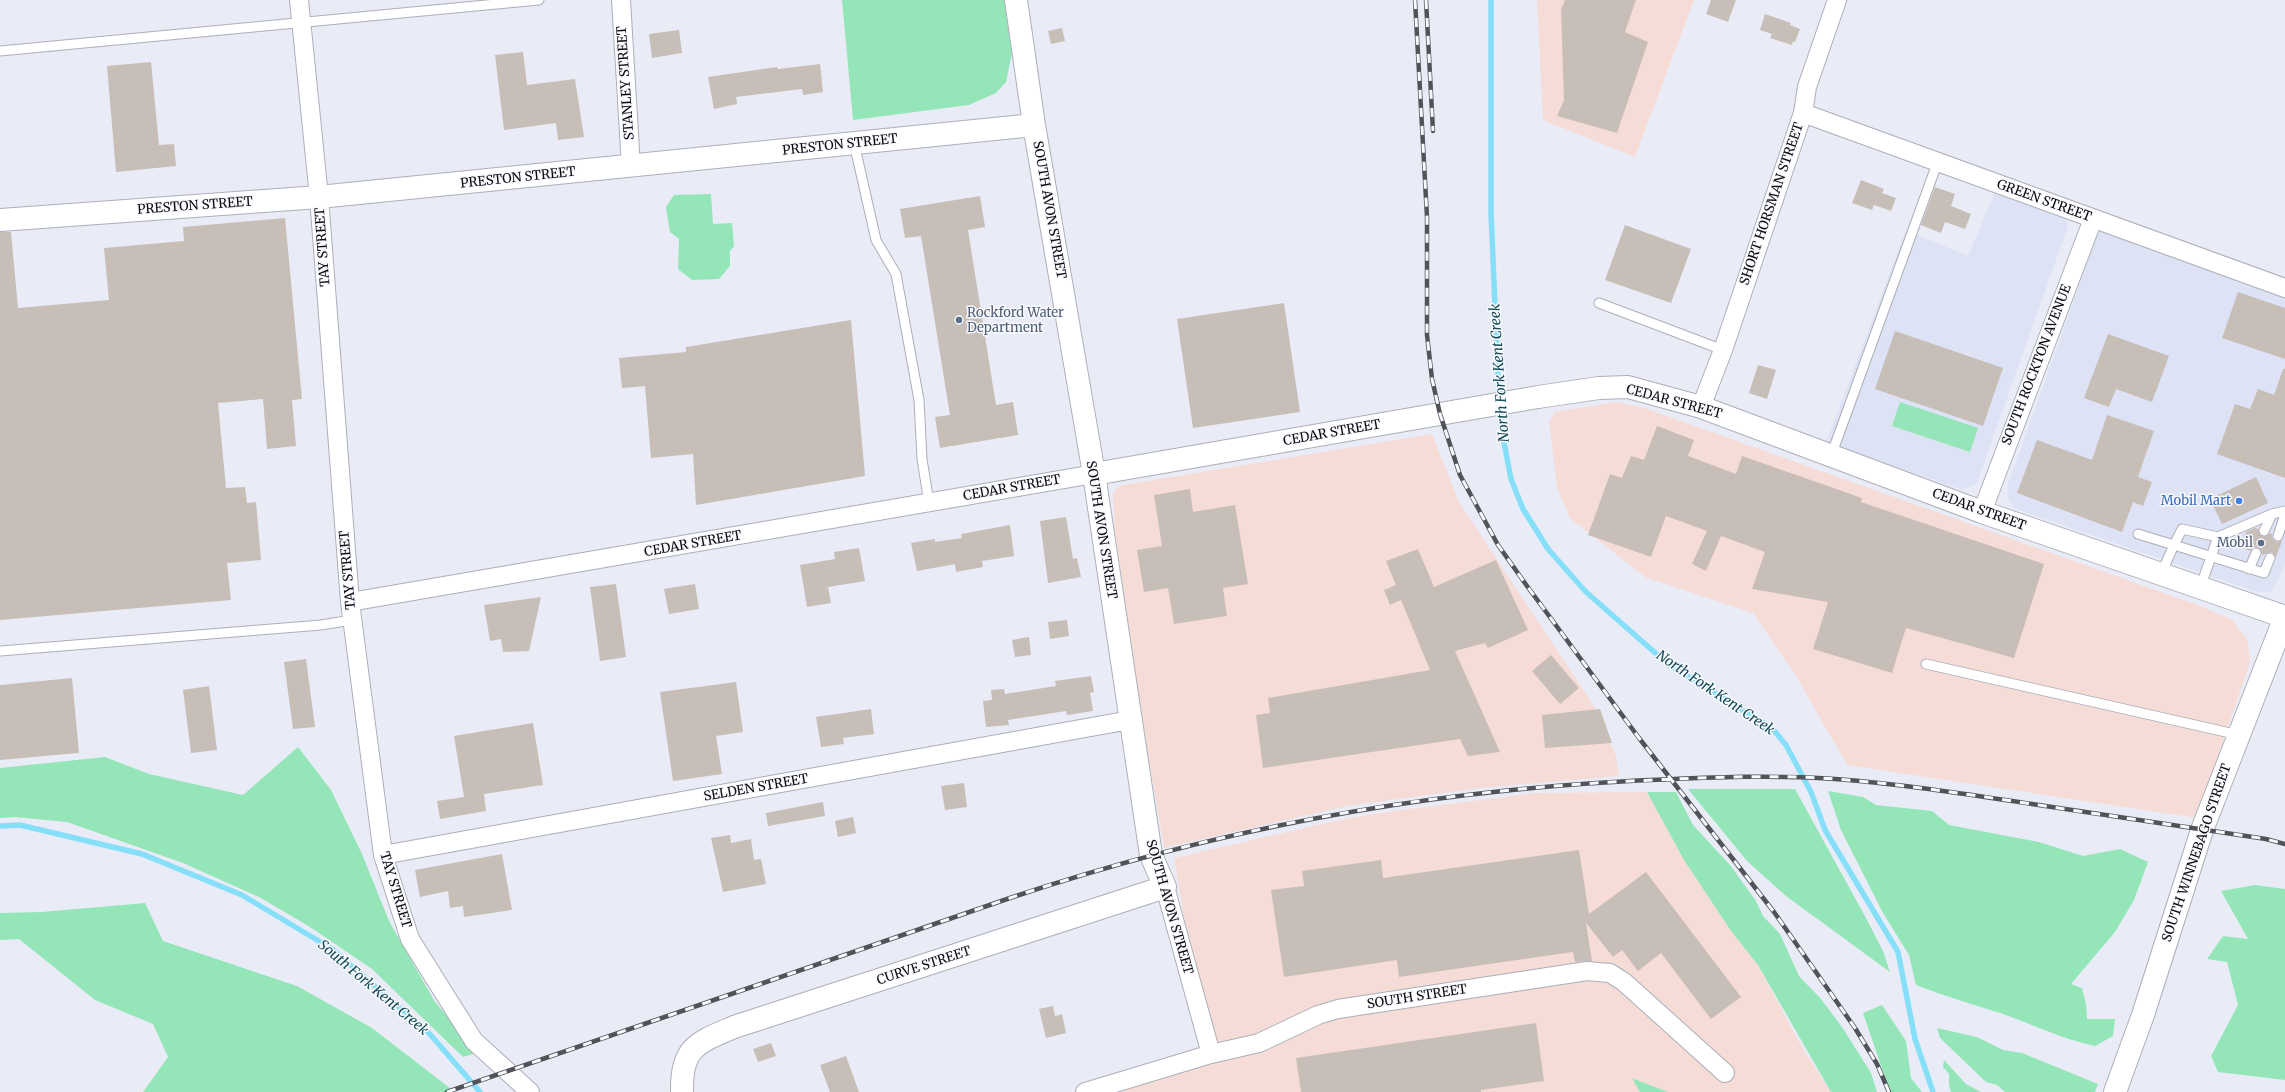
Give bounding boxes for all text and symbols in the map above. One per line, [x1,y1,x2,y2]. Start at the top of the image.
street label: STANLEY STREET [614,26,638,140]
street label: SHORT HORSMAN STREET [1737,121,1807,287]
street label: PRESTON STREET [782,131,898,159]
street label: SOUTH AVON STREET [1029,140,1069,280]
street label: PRESTON STREET [460,164,576,192]
street label: GREEN STREET [1995,177,2093,225]
street label: PRESTON STREET [137,194,253,218]
street label: TAY STREET [312,207,334,287]
street label: SOUTH ROCKTON AVENUE [1999,282,2075,448]
water label: North Fork Kent Creek [1487,303,1513,443]
place label: Rockford Water Department [967,305,1064,336]
marker: Rockford Water Department [954,315,964,325]
street label: CEDAR STREET [1624,382,1724,422]
street label: CEDAR STREET [1282,417,1382,449]
street label: SOUTH AVON STREET [1082,460,1120,600]
street label: CEDAR STREET [962,472,1062,504]
street label: CEDAR STREET [1930,486,2028,534]
place label: Mobil Mart [2161,493,2231,509]
marker: Mobil Mart [2234,496,2244,506]
street label: CEDAR STREET [643,528,743,560]
street label: TAY STREET [337,530,359,610]
place label: Mobil [2217,535,2253,551]
marker: Mobil [2256,538,2266,548]
water label: North Fork Kent Creek [1653,647,1777,739]
street label: SOUTH WINNEBAGO STREET [2159,762,2235,944]
street label: SELDEN STREET [702,771,810,805]
street label: SOUTH AVON STREET [1142,838,1196,976]
street label: TAY STREET [376,850,414,930]
water label: South Fork Kent Creek [314,937,432,1039]
street label: CURVE STREET [875,943,973,989]
street label: SOUTH STREET [1366,981,1468,1013]

